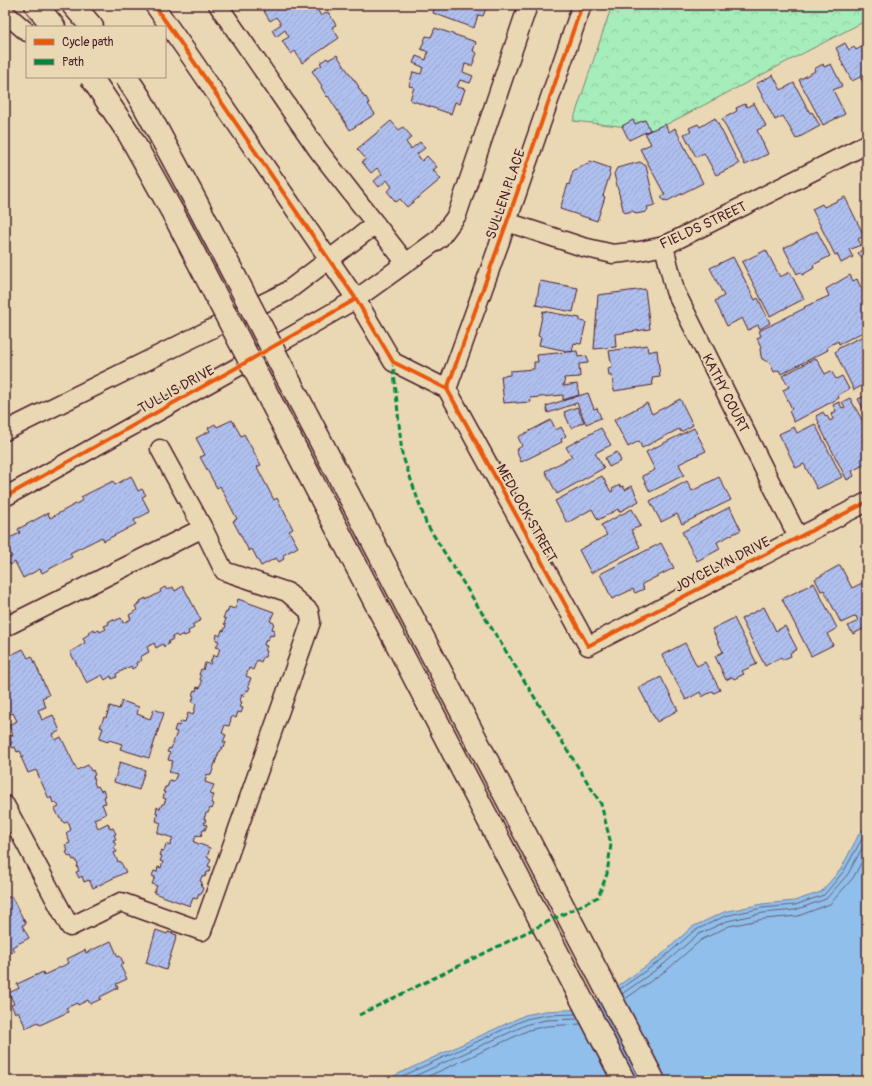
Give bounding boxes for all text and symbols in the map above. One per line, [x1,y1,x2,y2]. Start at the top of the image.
legend [26,26,166,78]
text: Cycle path [62,35,114,50]
text: Path [62,55,84,70]
street label: SULLEN PLACE [482,147,529,241]
street label: FIELDS STREET [657,198,750,253]
street label: KATHY COURT [698,351,753,436]
street label: TULLIS DRIVE [135,362,217,417]
street label: MEDLOCK STREET [493,461,561,565]
street label: JOYCELYN DRIVE [672,533,773,596]

